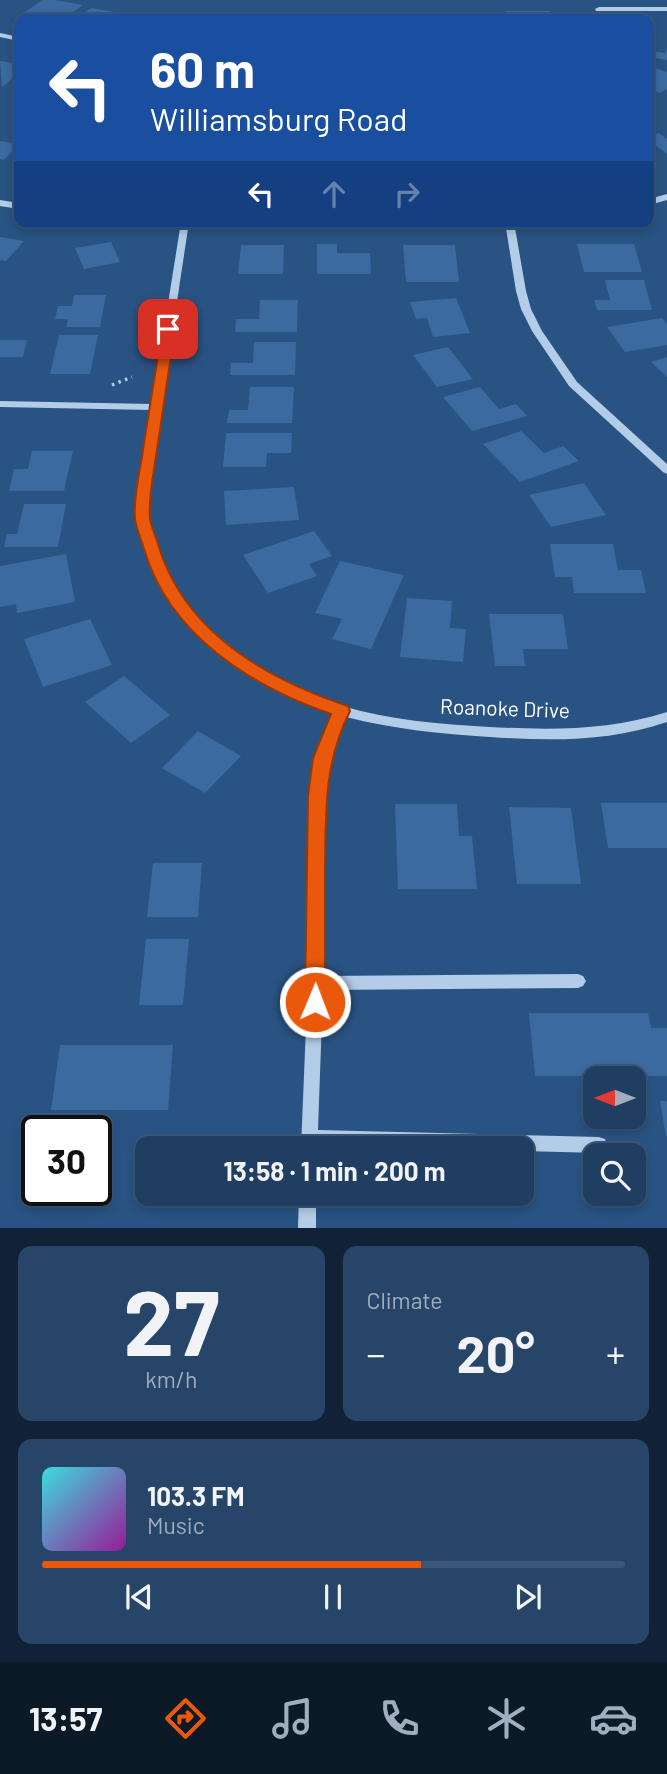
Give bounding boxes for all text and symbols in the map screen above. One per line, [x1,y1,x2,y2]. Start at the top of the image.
text: 60 m [150,39,255,98]
icon: left [35,42,126,133]
text: Williamsburg Road [150,99,408,137]
icon: left [242,175,280,213]
icon: ahead [315,175,353,213]
icon: right [388,175,426,213]
pin [138,299,198,359]
icon: arrive [149,310,187,348]
street label: Roanoke Drive [440,693,570,722]
position arrow [278,965,352,1039]
north arrow [583,1066,646,1129]
map controls [583,1066,646,1206]
speed limit sign: 30 [21,1115,112,1206]
button: search [583,1143,646,1206]
text: 13:58 · 1 min · 200 m [224,1155,445,1186]
text: 27 [123,1265,219,1374]
text: Climate [367,1286,443,1314]
text: 20° [457,1321,535,1383]
text: − [367,1330,386,1376]
text: + [606,1330,625,1376]
text: km/h [145,1365,197,1393]
text: 103.3 FM [147,1480,244,1511]
text: Music [147,1511,205,1539]
icon: previous [120,1578,158,1616]
icon: pause [314,1578,352,1616]
icon: next [509,1578,547,1616]
icon: directions [161,1694,210,1743]
icon: music [268,1694,317,1743]
icon: phone [375,1694,424,1743]
icon: climate [482,1694,531,1743]
icon: car [589,1694,638,1743]
text: 13:57 [29,1699,102,1737]

